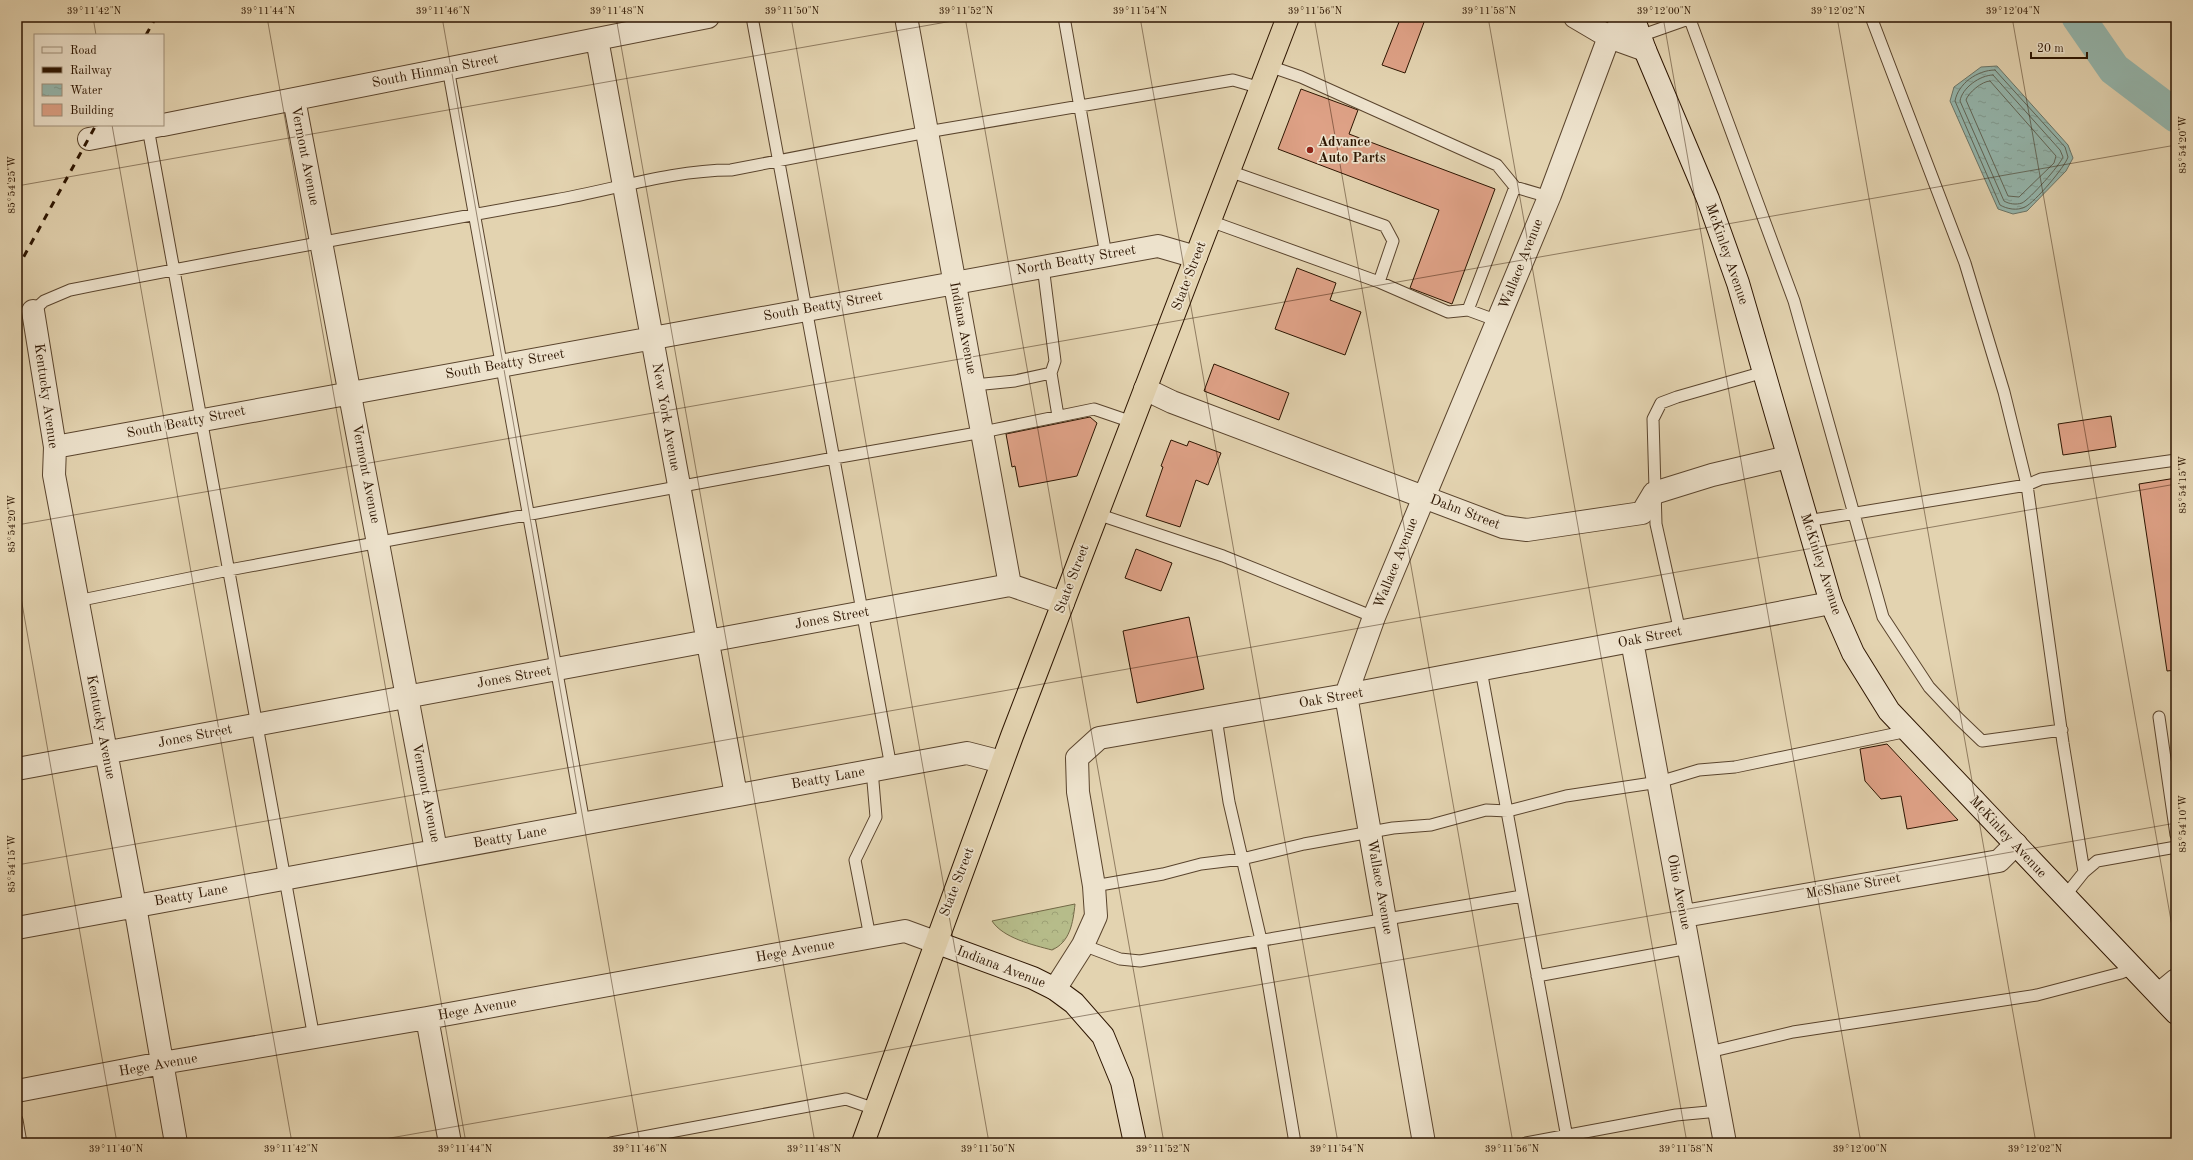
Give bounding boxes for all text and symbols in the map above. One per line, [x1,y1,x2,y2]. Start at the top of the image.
text: 39°11'42"N [67,6,122,16]
text: 39°11'44"N [241,6,296,16]
text: 39°11'46"N [416,6,471,16]
text: 39°11'48"N [590,6,645,16]
text: 39°11'50"N [765,6,820,16]
text: 39°11'52"N [939,6,994,16]
text: 39°11'54"N [1113,6,1168,16]
text: 39°11'56"N [1288,6,1343,16]
text: 39°11'58"N [1462,6,1517,16]
text: 39°12'00"N [1637,6,1692,16]
text: 39°12'02"N [1811,6,1866,16]
text: 39°12'04"N [1986,6,2041,16]
legend [34,34,164,126]
scale bar [2031,34,2087,60]
text: 20 m [2037,43,2064,55]
text: Road [70,45,97,57]
street label: South Hinman Street [371,52,500,90]
text: Railway [70,65,113,77]
text: Water [70,85,103,97]
text: Building [70,105,114,117]
street label: Vermont Avenue [289,105,321,207]
text: 85°54'20"W [2178,116,2188,174]
place label: Advance Auto Parts [1318,135,1386,165]
marker: Advance Auto Parts [1305,145,1315,155]
text: 85°54'25"W [7,156,17,214]
street label: McKinley Avenue [1703,202,1751,306]
street label: Wallace Avenue [1496,217,1546,311]
street label: State Street [1169,239,1209,313]
street label: North Beatty Street [1015,243,1137,277]
street label: Indiana Avenue [947,281,979,375]
street label: South Beatty Street [762,289,884,323]
street label: Kentucky Avenue [32,342,60,450]
street label: South Beatty Street [444,347,566,381]
street label: New York Avenue [650,362,682,472]
street label: South Beatty Street [125,404,247,440]
street label: Vermont Avenue [350,423,382,525]
text: 85°54'15"W [2178,456,2188,514]
street label: Dahn Street [1428,492,1502,532]
text: 85°54'20"W [7,495,17,553]
street label: McKinley Avenue [1798,512,1844,616]
street label: Wallace Avenue [1371,516,1421,610]
street label: State Street [1052,542,1092,616]
street label: Jones Street [794,605,871,631]
street label: Oak Street [1617,624,1683,650]
street label: Jones Street [476,664,553,690]
street label: Kentucky Avenue [84,674,118,780]
street label: Oak Street [1298,685,1364,711]
street label: Jones Street [157,722,234,750]
street label: Vermont Avenue [410,742,442,844]
street label: Beatty Lane [790,765,866,791]
street label: McKinley Avenue [1967,794,2049,880]
text: 85°54'10"W [2178,795,2188,853]
street label: Beatty Lane [472,824,548,850]
text: 85°54'15"W [7,835,17,893]
street label: Wallace Avenue [1365,838,1395,936]
street label: State Street [937,845,977,919]
street label: Ohio Avenue [1665,853,1693,931]
street label: McShane Street [1804,871,1902,901]
street label: Beatty Lane [153,882,229,908]
street label: Hege Avenue [754,937,836,965]
street label: Indiana Avenue [955,944,1047,990]
street label: Hege Avenue [436,995,518,1023]
street label: Hege Avenue [117,1051,199,1079]
text: 39°11'40"N [89,1144,144,1154]
text: 39°11'42"N [264,1144,319,1154]
text: 39°11'44"N [438,1144,493,1154]
text: 39°11'46"N [613,1144,668,1154]
text: 39°11'48"N [787,1144,842,1154]
text: 39°11'50"N [961,1144,1016,1154]
text: 39°11'52"N [1136,1144,1191,1154]
text: 39°11'54"N [1310,1144,1365,1154]
text: 39°11'56"N [1485,1144,1540,1154]
text: 39°11'58"N [1659,1144,1714,1154]
text: 39°12'00"N [1833,1144,1888,1154]
text: 39°12'02"N [2008,1144,2063,1154]

